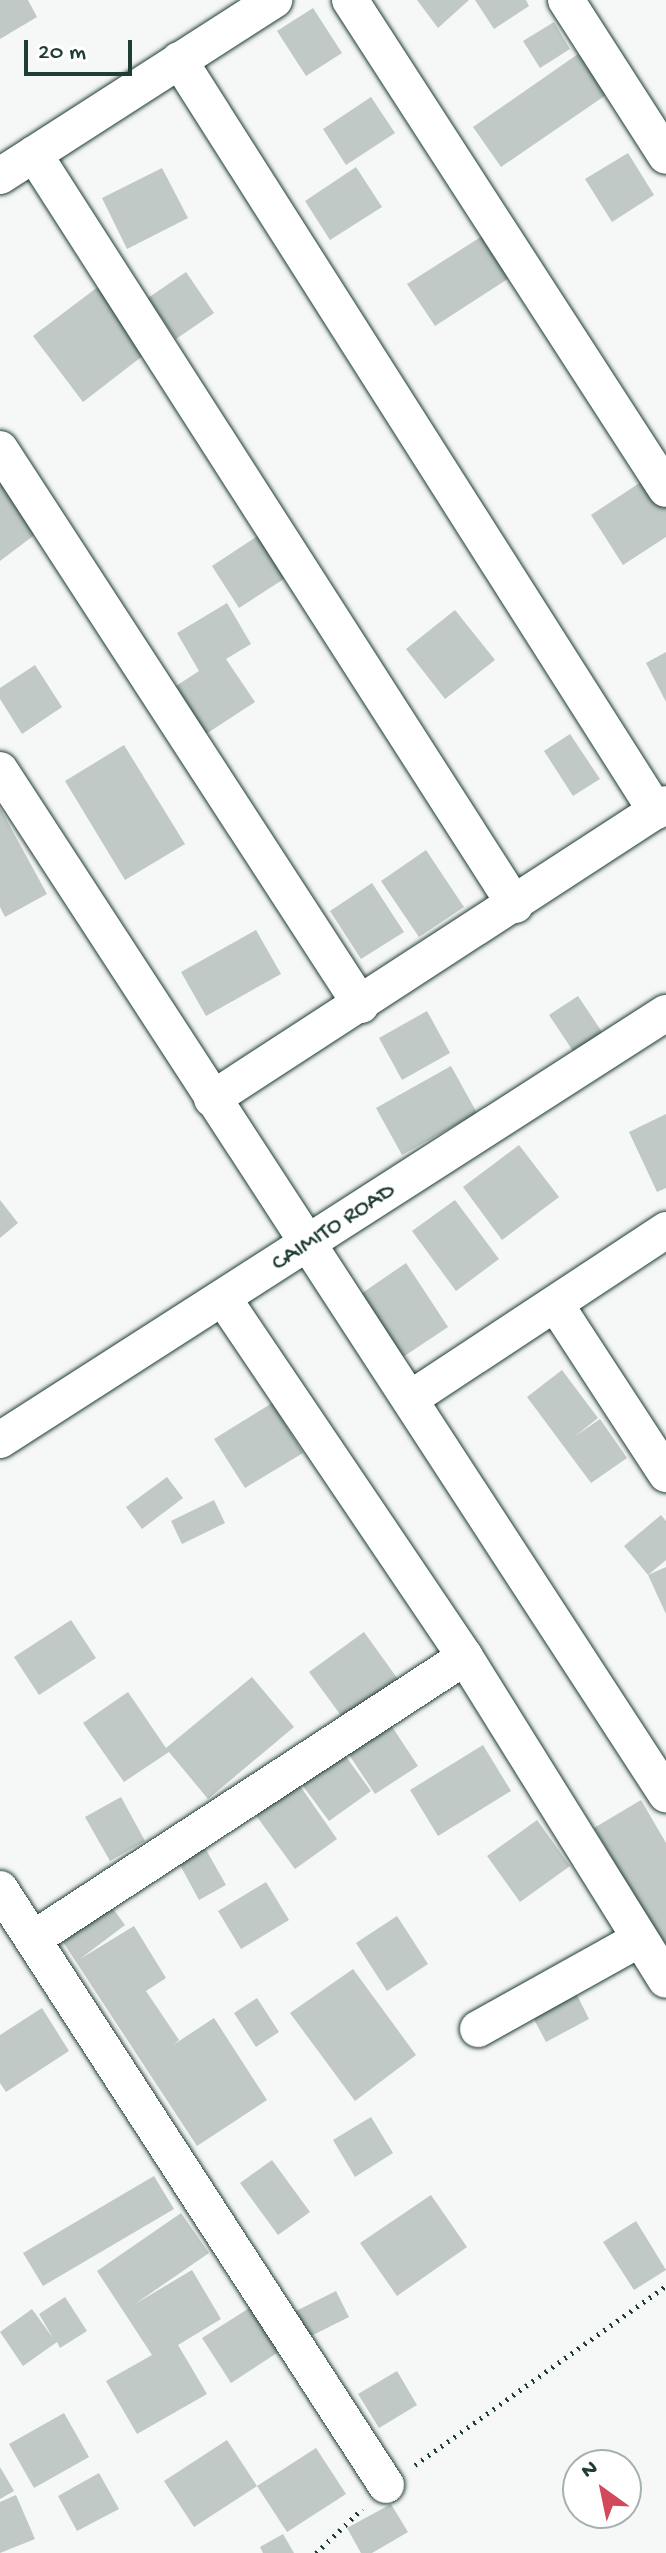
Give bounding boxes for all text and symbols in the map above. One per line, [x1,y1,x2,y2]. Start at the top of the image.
scale bar [28,24,136,74]
text: 20 m [38,39,86,68]
street label: CAIMITO ROAD [267,1177,401,1279]
north arrow [562,2449,642,2529]
text: N [577,2456,603,2485]

